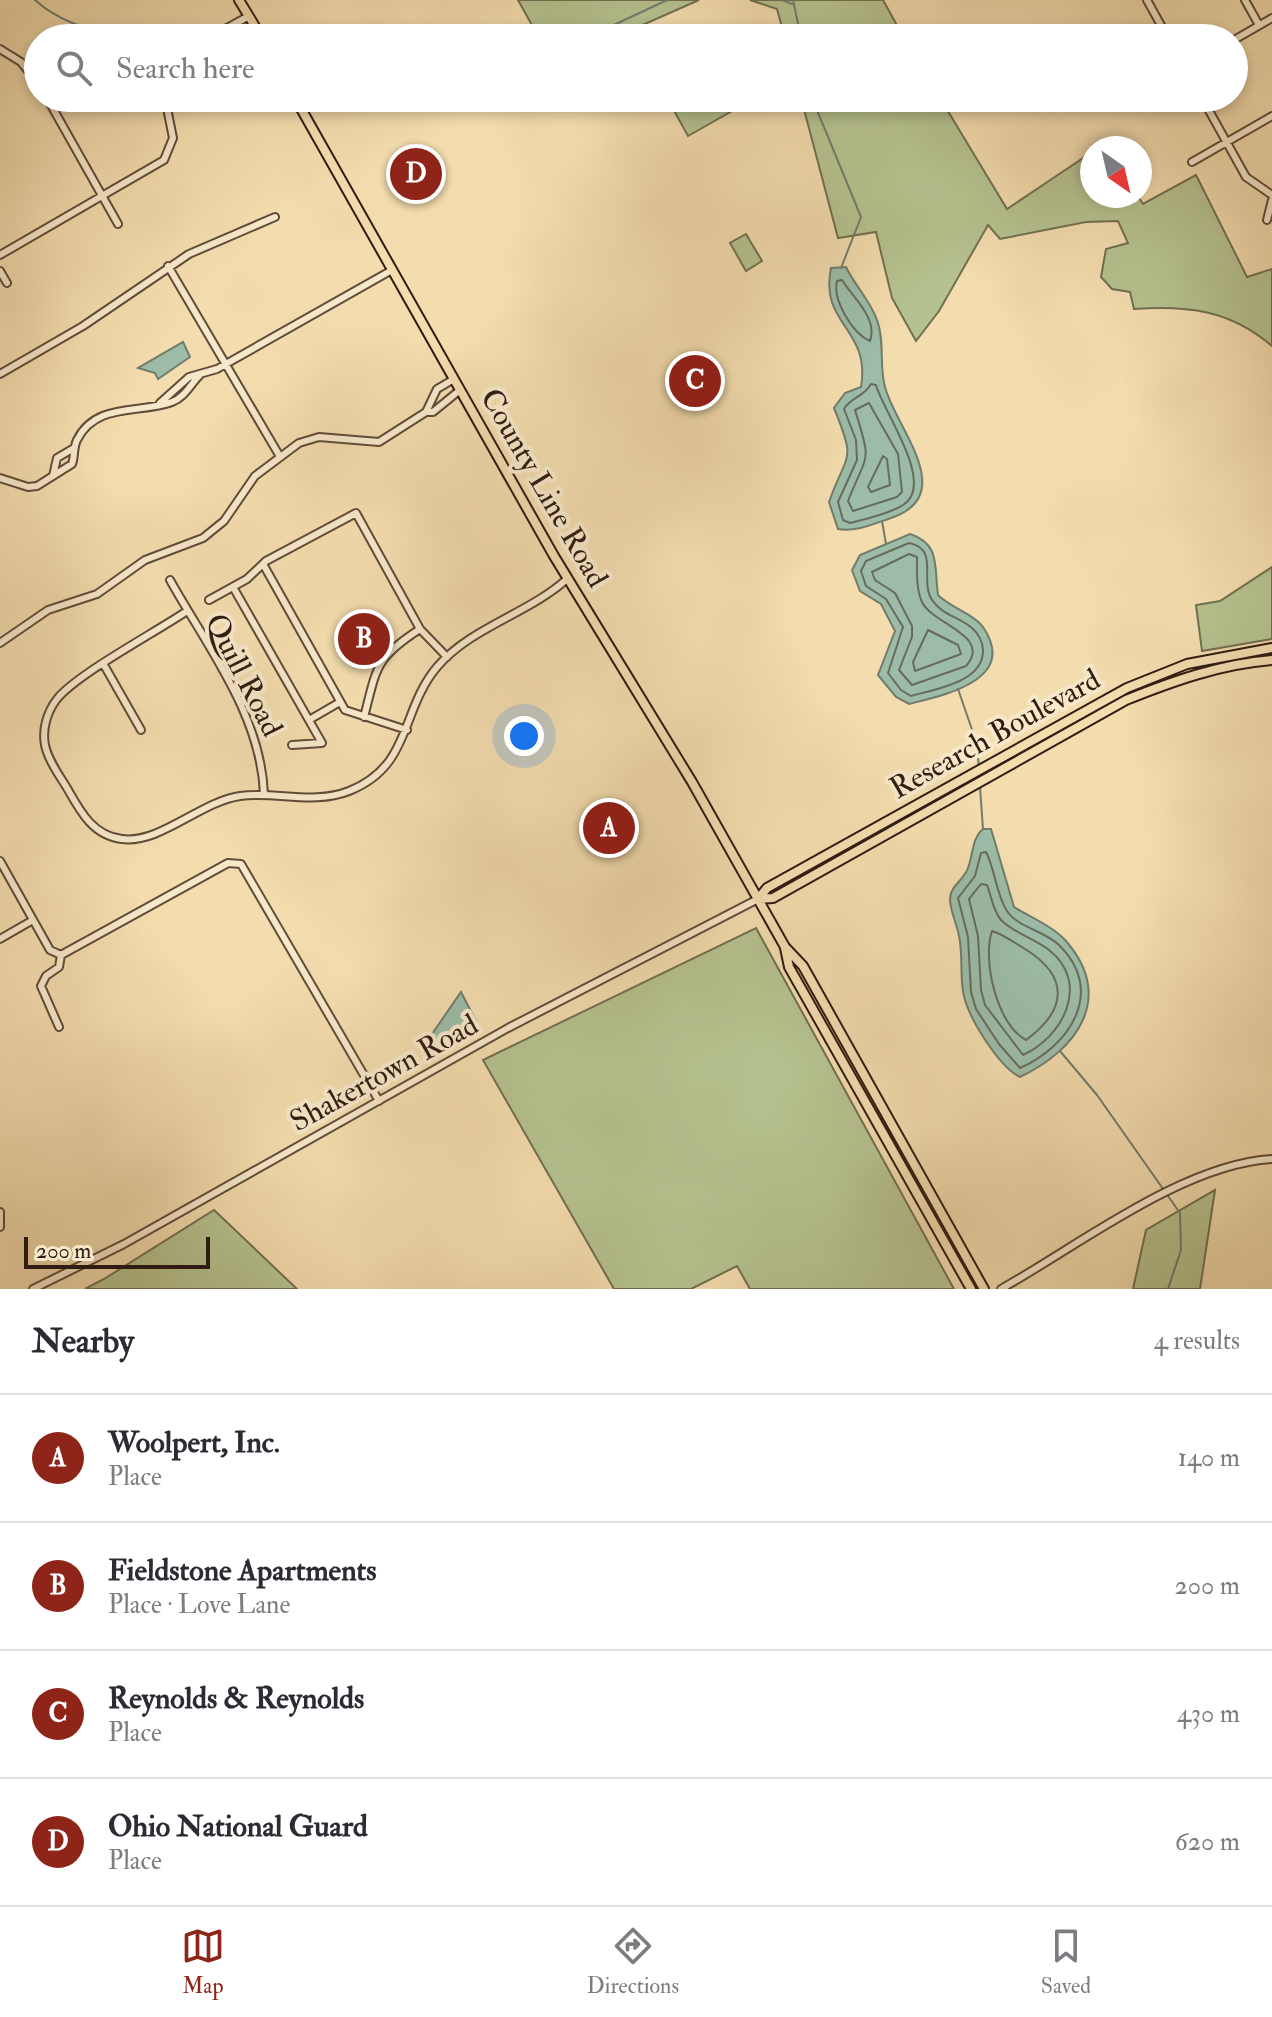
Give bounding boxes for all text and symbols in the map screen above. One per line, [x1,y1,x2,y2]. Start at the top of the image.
search box [24,24,1248,112]
icon: search [52,46,96,90]
text: Search here [116,50,255,87]
north arrow [1080,136,1152,208]
pin: D [390,144,442,204]
pin: C [669,351,721,411]
street label: County Line Road [472,382,616,594]
street label: Quill Road [197,607,291,743]
pin: B [338,609,390,669]
street label: Research Boulevard [883,661,1107,807]
your location [504,716,544,756]
pin: A [583,798,635,858]
street label: Shakertown Road [284,1006,485,1140]
scale bar [24,1233,210,1269]
text: 200 m [36,1237,91,1265]
text: Nearby [32,1320,134,1363]
text: 4 results [1154,1325,1240,1357]
text: Woolpert, Inc. [108,1424,280,1461]
text: A [50,1442,66,1474]
text: 140 m [1178,1442,1240,1474]
text: Place [108,1461,162,1493]
text: Fieldstone Apartments [108,1552,376,1589]
text: B [49,1570,67,1602]
text: 200 m [1175,1570,1240,1602]
text: Place · Love Lane [108,1589,290,1621]
text: Reynolds & Reynolds [108,1680,364,1717]
text: C [48,1698,68,1730]
text: 430 m [1177,1698,1240,1730]
text: Place [108,1717,162,1749]
text: Ohio National Guard [108,1808,368,1845]
text: D [47,1826,69,1858]
text: 620 m [1175,1826,1240,1858]
text: Place [108,1845,162,1877]
tab: Map [181,1924,225,2000]
tab: Directions [587,1924,679,2000]
tab: Saved [1041,1924,1091,2000]

